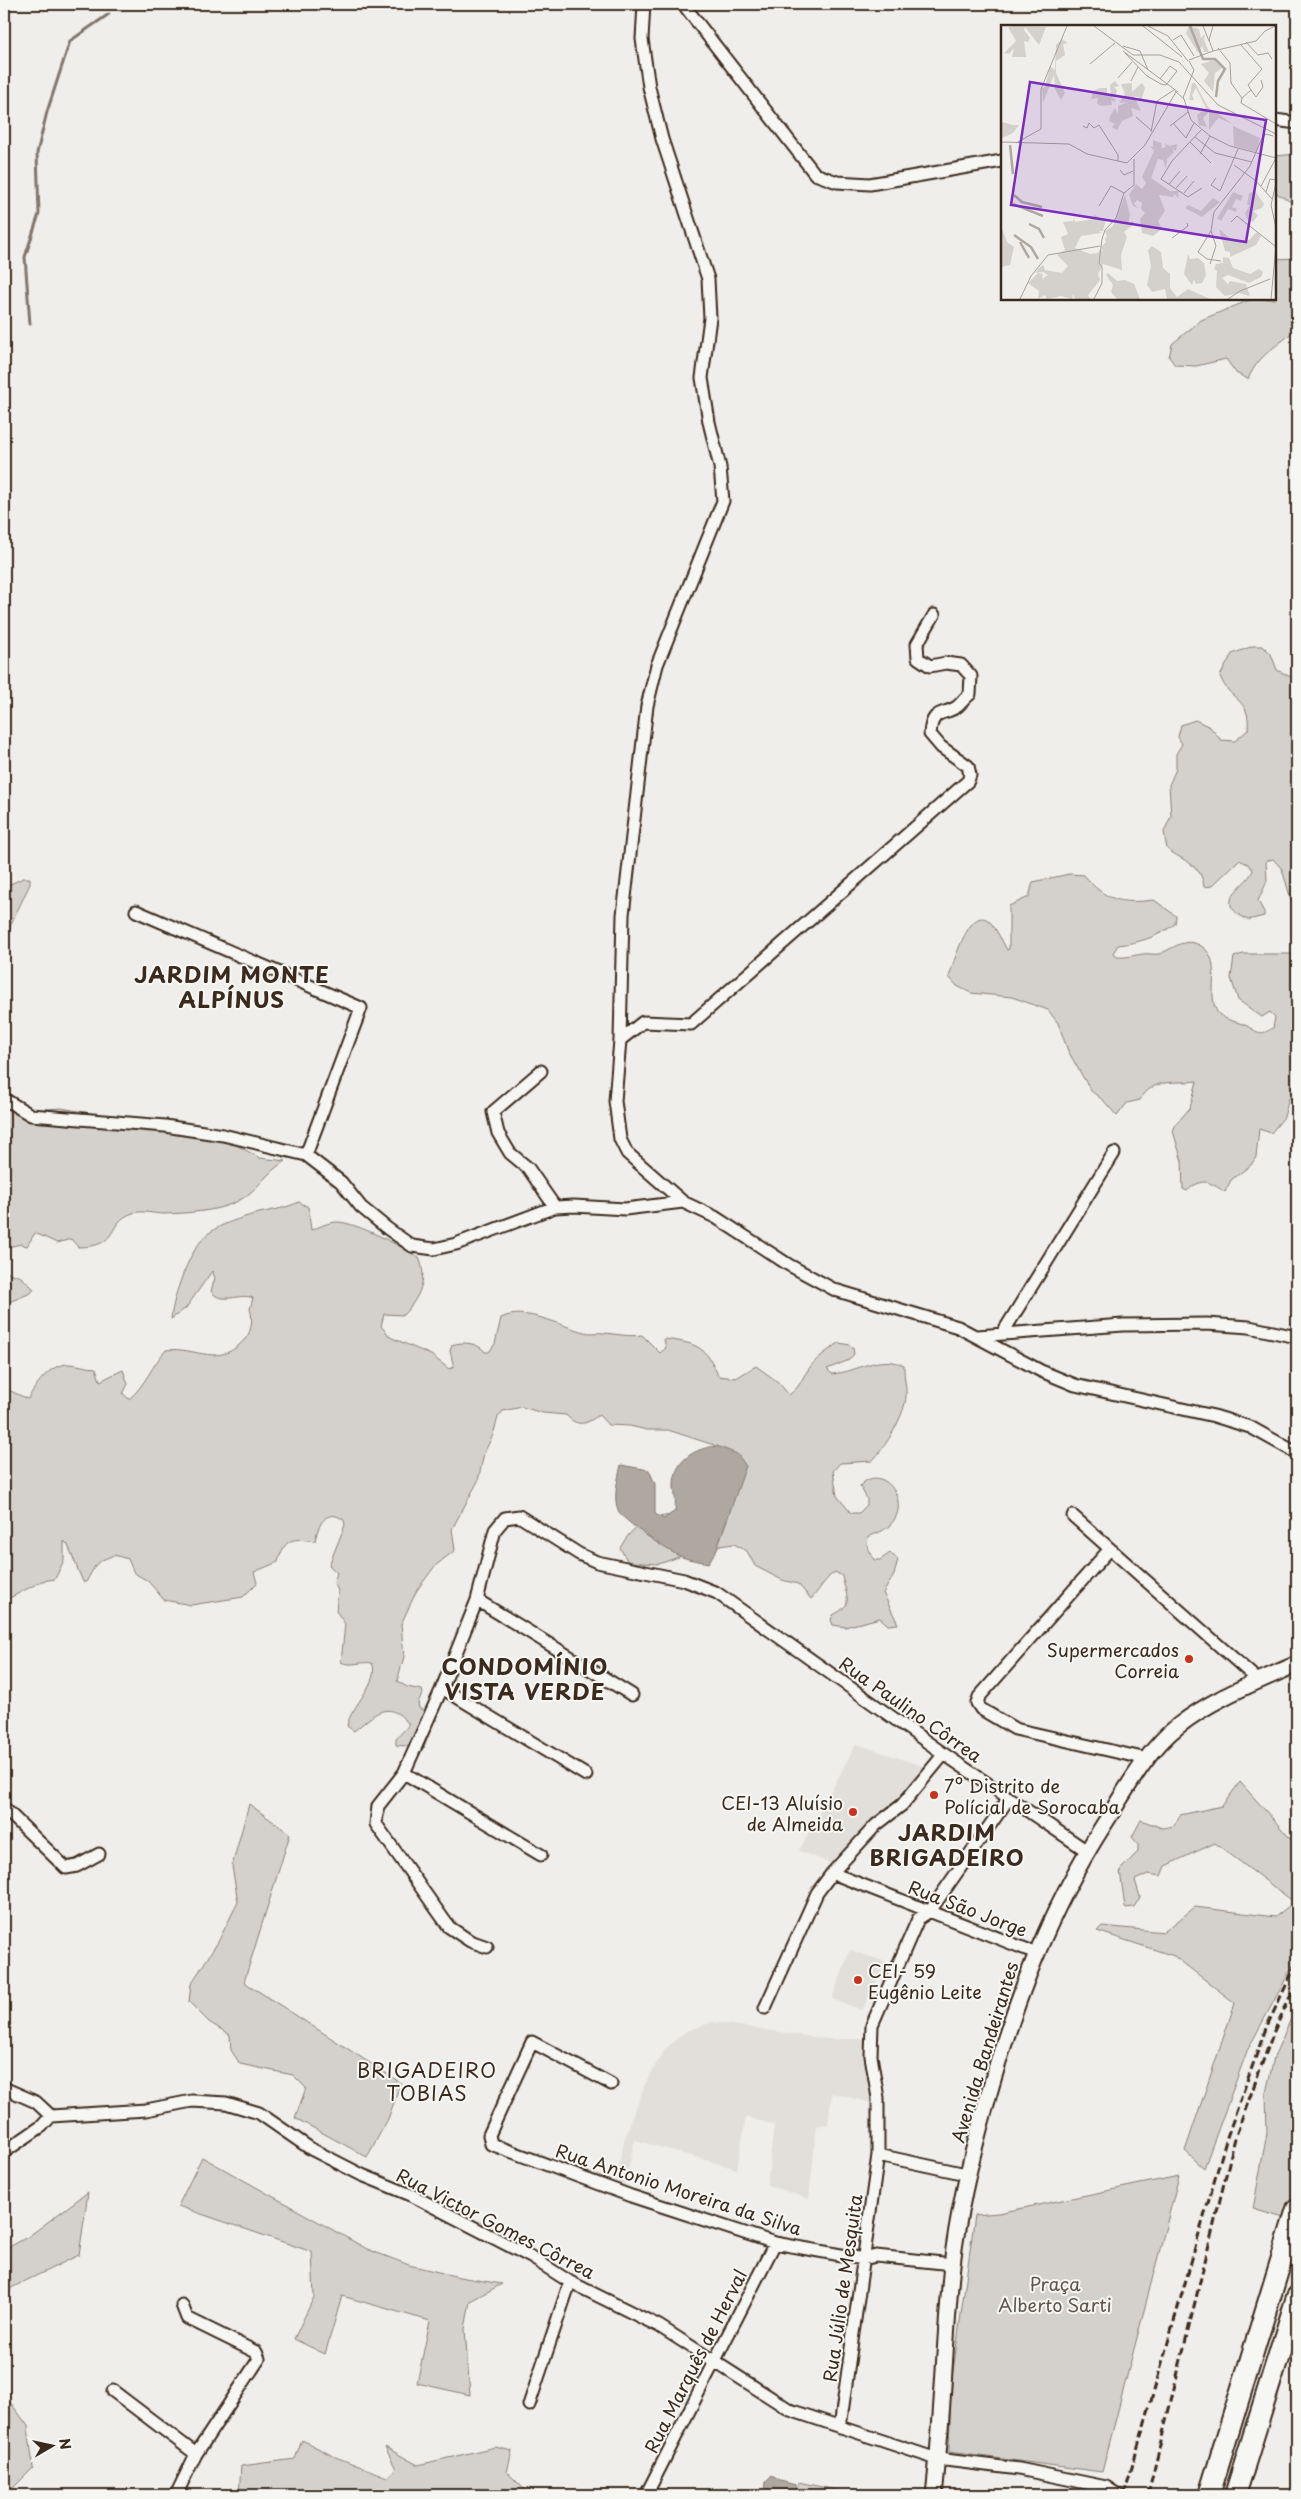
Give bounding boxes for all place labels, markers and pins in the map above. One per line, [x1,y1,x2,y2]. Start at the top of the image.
place label: Supermercados Correia [1047,1636,1179,1684]
marker: Supermercados Correia [1183,1653,1195,1665]
place label: 7º Distrito de Polícial de Sorocaba [944,1772,1121,1820]
place label: CEI-13 Aluísio de Almeida [721,1789,844,1837]
marker: 7º Distrito de Polícial de Sorocaba [928,1789,940,1801]
marker: CEI-13 Aluísio de Almeida [847,1806,859,1818]
place label: CEI- 59 Eugênio Leite [868,1957,982,2005]
marker: CEI- 59 Eugênio Leite [852,1974,864,1986]

